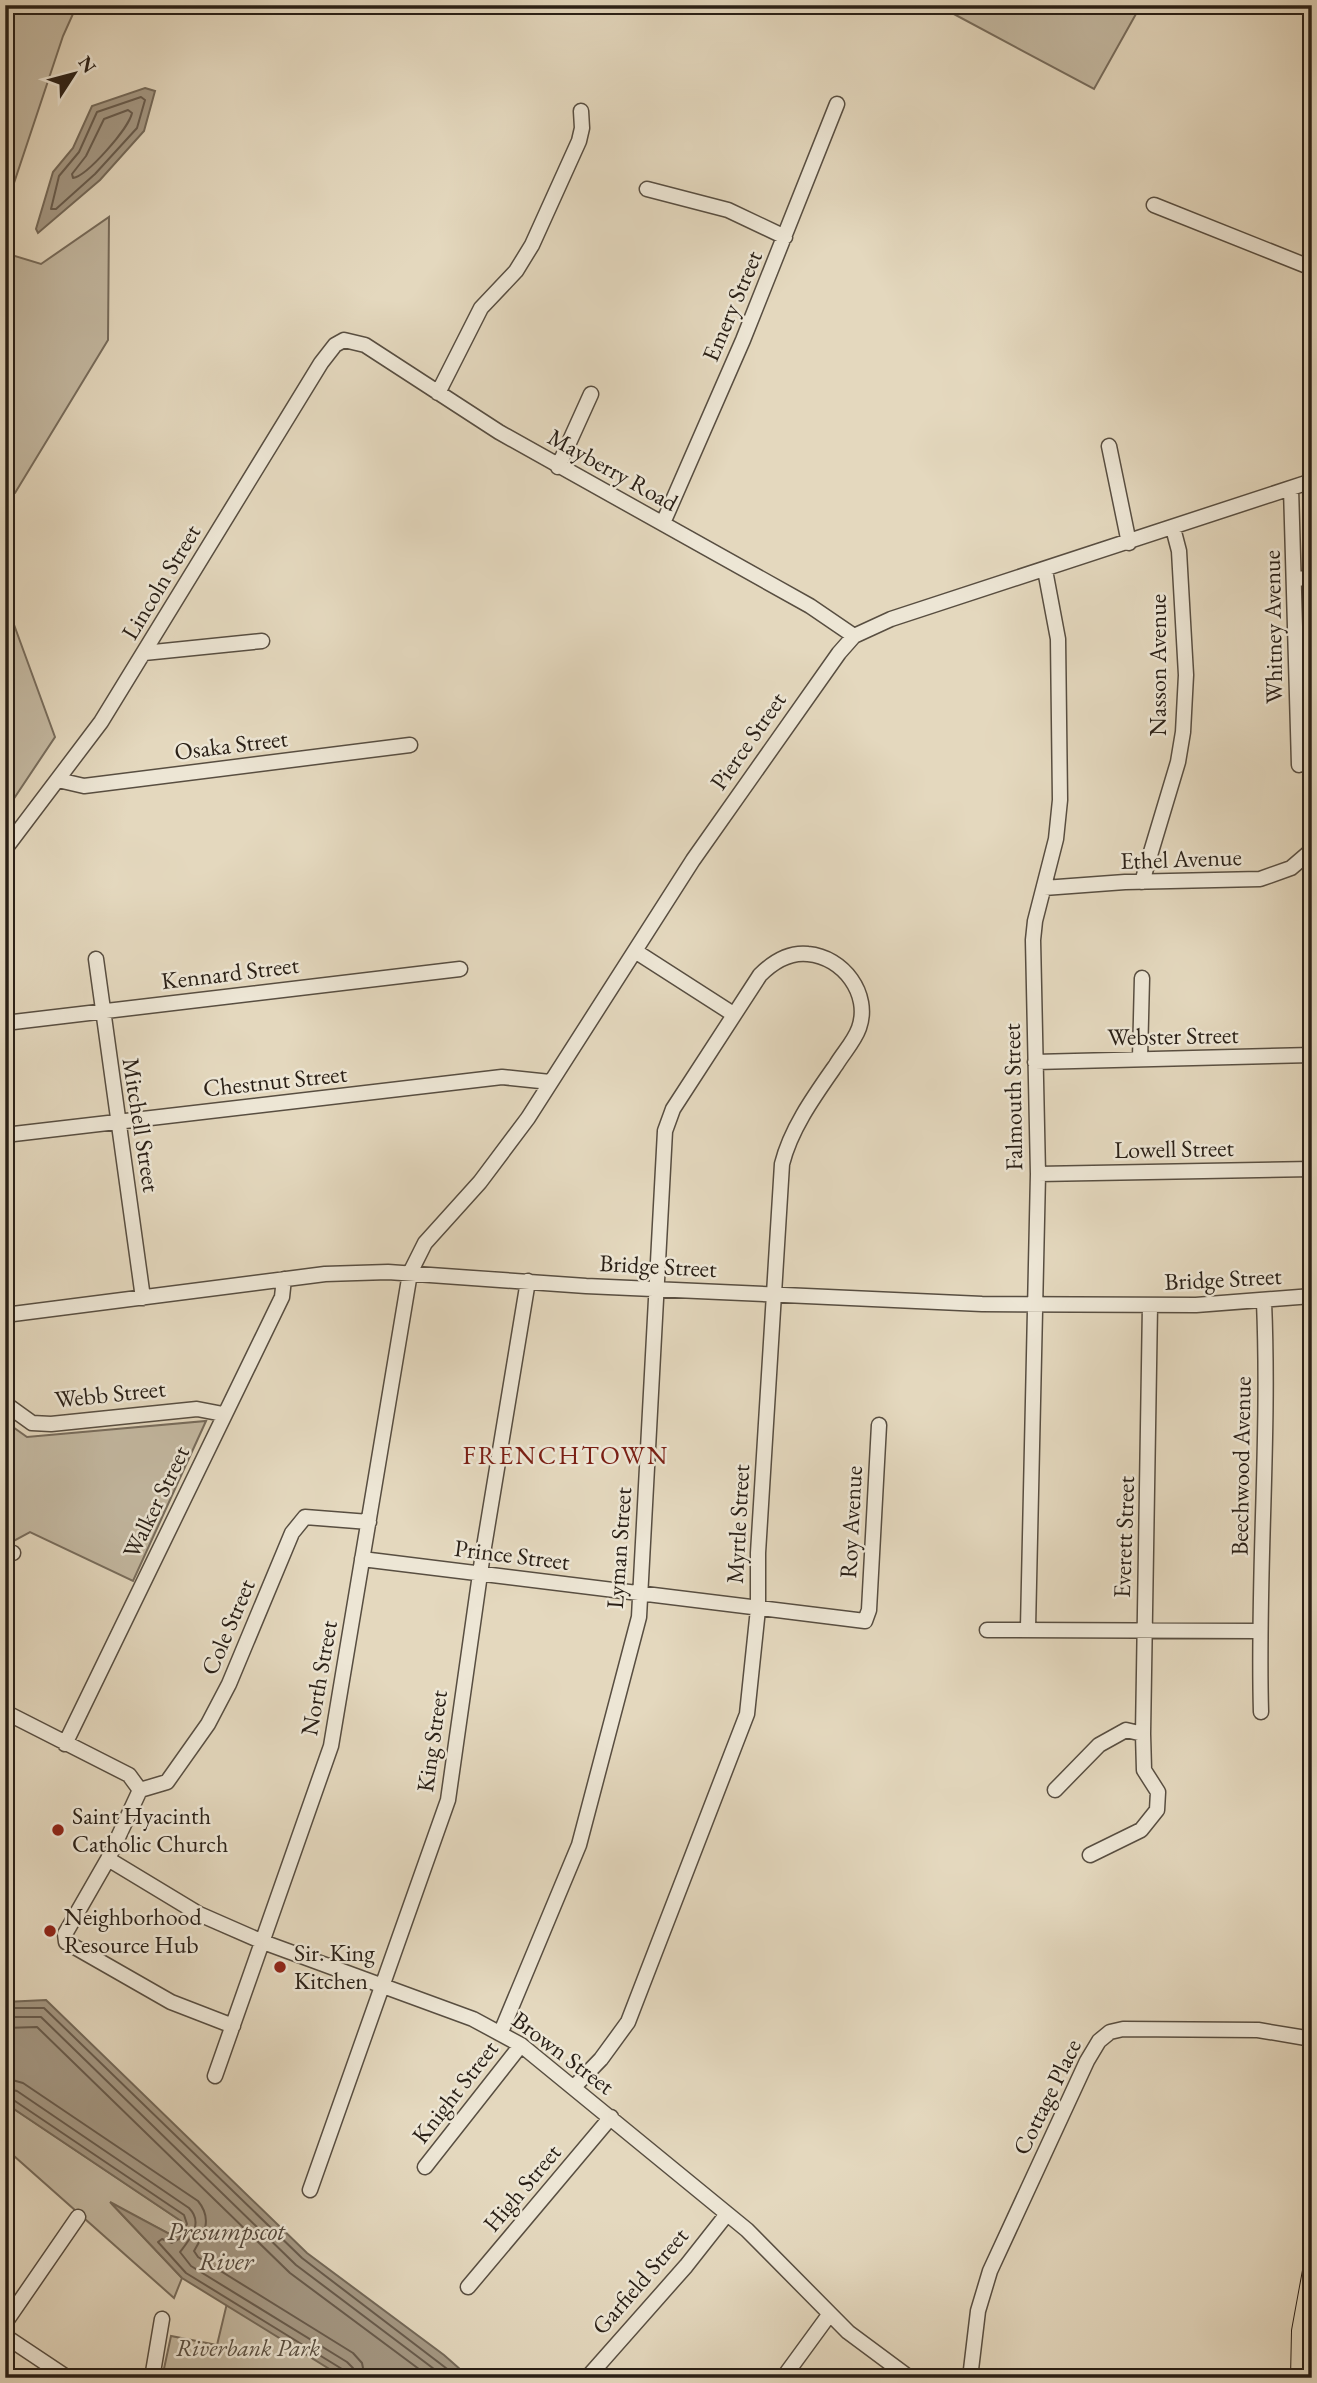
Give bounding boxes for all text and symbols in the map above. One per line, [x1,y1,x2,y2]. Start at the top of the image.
north arrow [38,38,108,108]
text: N [73,51,102,78]
street label: Emery Street [694,245,769,366]
street label: Mayberry Road [543,421,685,519]
street label: Lincoln Street [114,518,207,645]
street label: Whitney Avenue [1256,550,1289,704]
street label: Nasson Avenue [1142,594,1173,736]
street label: Pierce Street [703,685,793,796]
street label: Osaka Street [172,722,290,767]
street label: Ethel Avenue [1120,841,1242,876]
street label: Kennard Street [159,949,301,996]
street label: Webster Street [1107,1019,1239,1052]
street label: Falmouth Street [996,1023,1029,1171]
street label: Mitchell Street [116,1056,167,1195]
street label: Chestnut Street [202,1057,349,1103]
street label: Lowell Street [1114,1132,1235,1165]
street label: Bridge Street [599,1247,718,1284]
street label: Bridge Street [1164,1260,1283,1297]
street label: Webb Street [53,1372,167,1415]
street label: Beechwood Avenue [1223,1376,1258,1556]
district label: FRENCHTOWN [463,1438,669,1472]
street label: Walker Street [115,1440,196,1563]
street label: Myrtle Street [719,1463,756,1584]
street label: Roy Avenue [832,1465,869,1579]
street label: Everett Street [1106,1475,1141,1599]
street label: Lyman Street [599,1486,638,1610]
street label: Prince Street [453,1532,572,1577]
street label: Cole Street [193,1574,262,1679]
street label: North Street [293,1617,344,1738]
street label: King Street [409,1687,454,1794]
place label: Saint Hyacinth Catholic Church [72,1800,228,1859]
marker: Saint Hyacinth Catholic Church [50,1822,66,1838]
place label: Neighborhood Resource Hub [64,1901,202,1960]
marker: Neighborhood Resource Hub [42,1923,58,1939]
place label: Sir. King Kitchen [294,1937,375,1996]
marker: Sir. King Kitchen [272,1959,288,1975]
street label: Brown Street [506,2004,621,2101]
street label: Knight Street [405,2033,505,2150]
street label: Cottage Place [1005,2034,1088,2160]
street label: High Street [476,2137,568,2238]
water label: Presumpscot River [167,2214,286,2278]
street label: Garfield Street [585,2220,695,2341]
park label: Riverbank Park [176,2332,320,2363]

